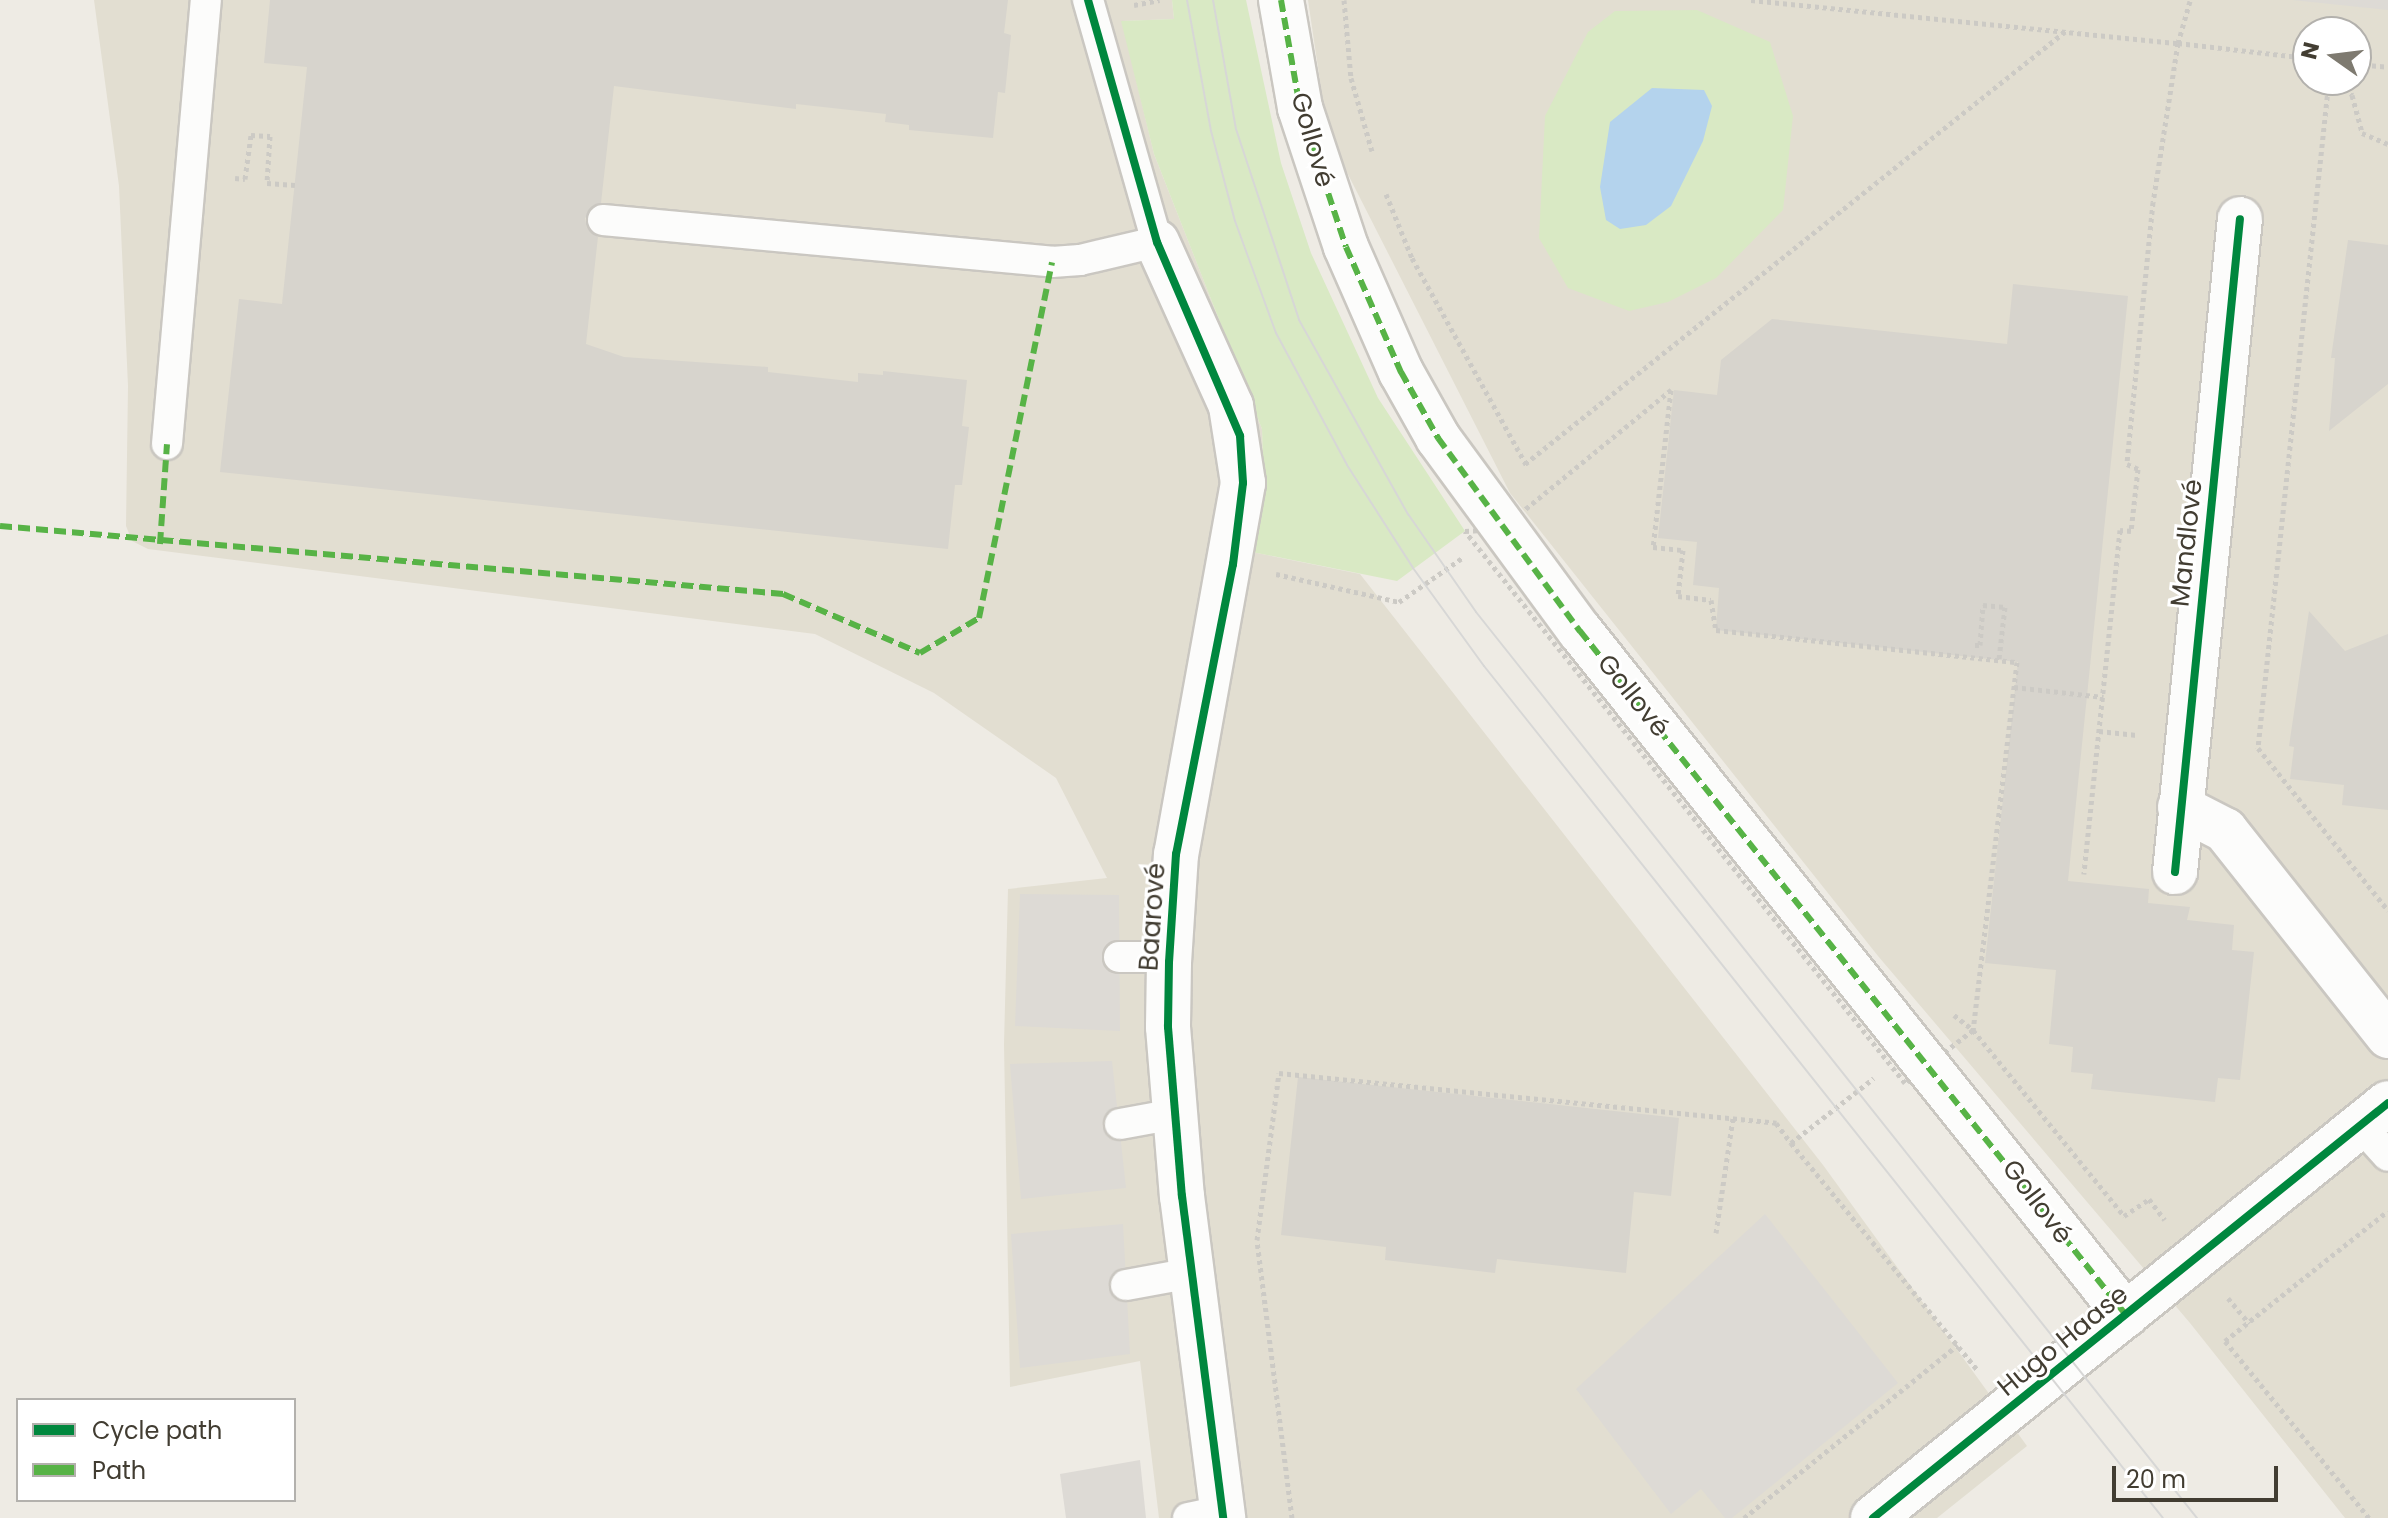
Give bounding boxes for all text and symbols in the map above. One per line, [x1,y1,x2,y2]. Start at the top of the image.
north arrow [2292,16,2372,96]
text: N [2293,39,2327,62]
street label: Gollové [1284,89,1340,191]
street label: Mandlové [2165,478,2209,608]
street label: Gollové [1590,648,1676,744]
street label: Baarové [1134,862,1172,972]
street label: Gollové [1995,1154,2079,1250]
street label: Hugo Haase [1992,1279,2134,1403]
legend [16,1398,296,1502]
text: Cycle path [92,1414,222,1447]
scale bar [2116,1450,2282,1500]
text: Path [92,1454,146,1487]
text: 20 m [2126,1463,2186,1496]

